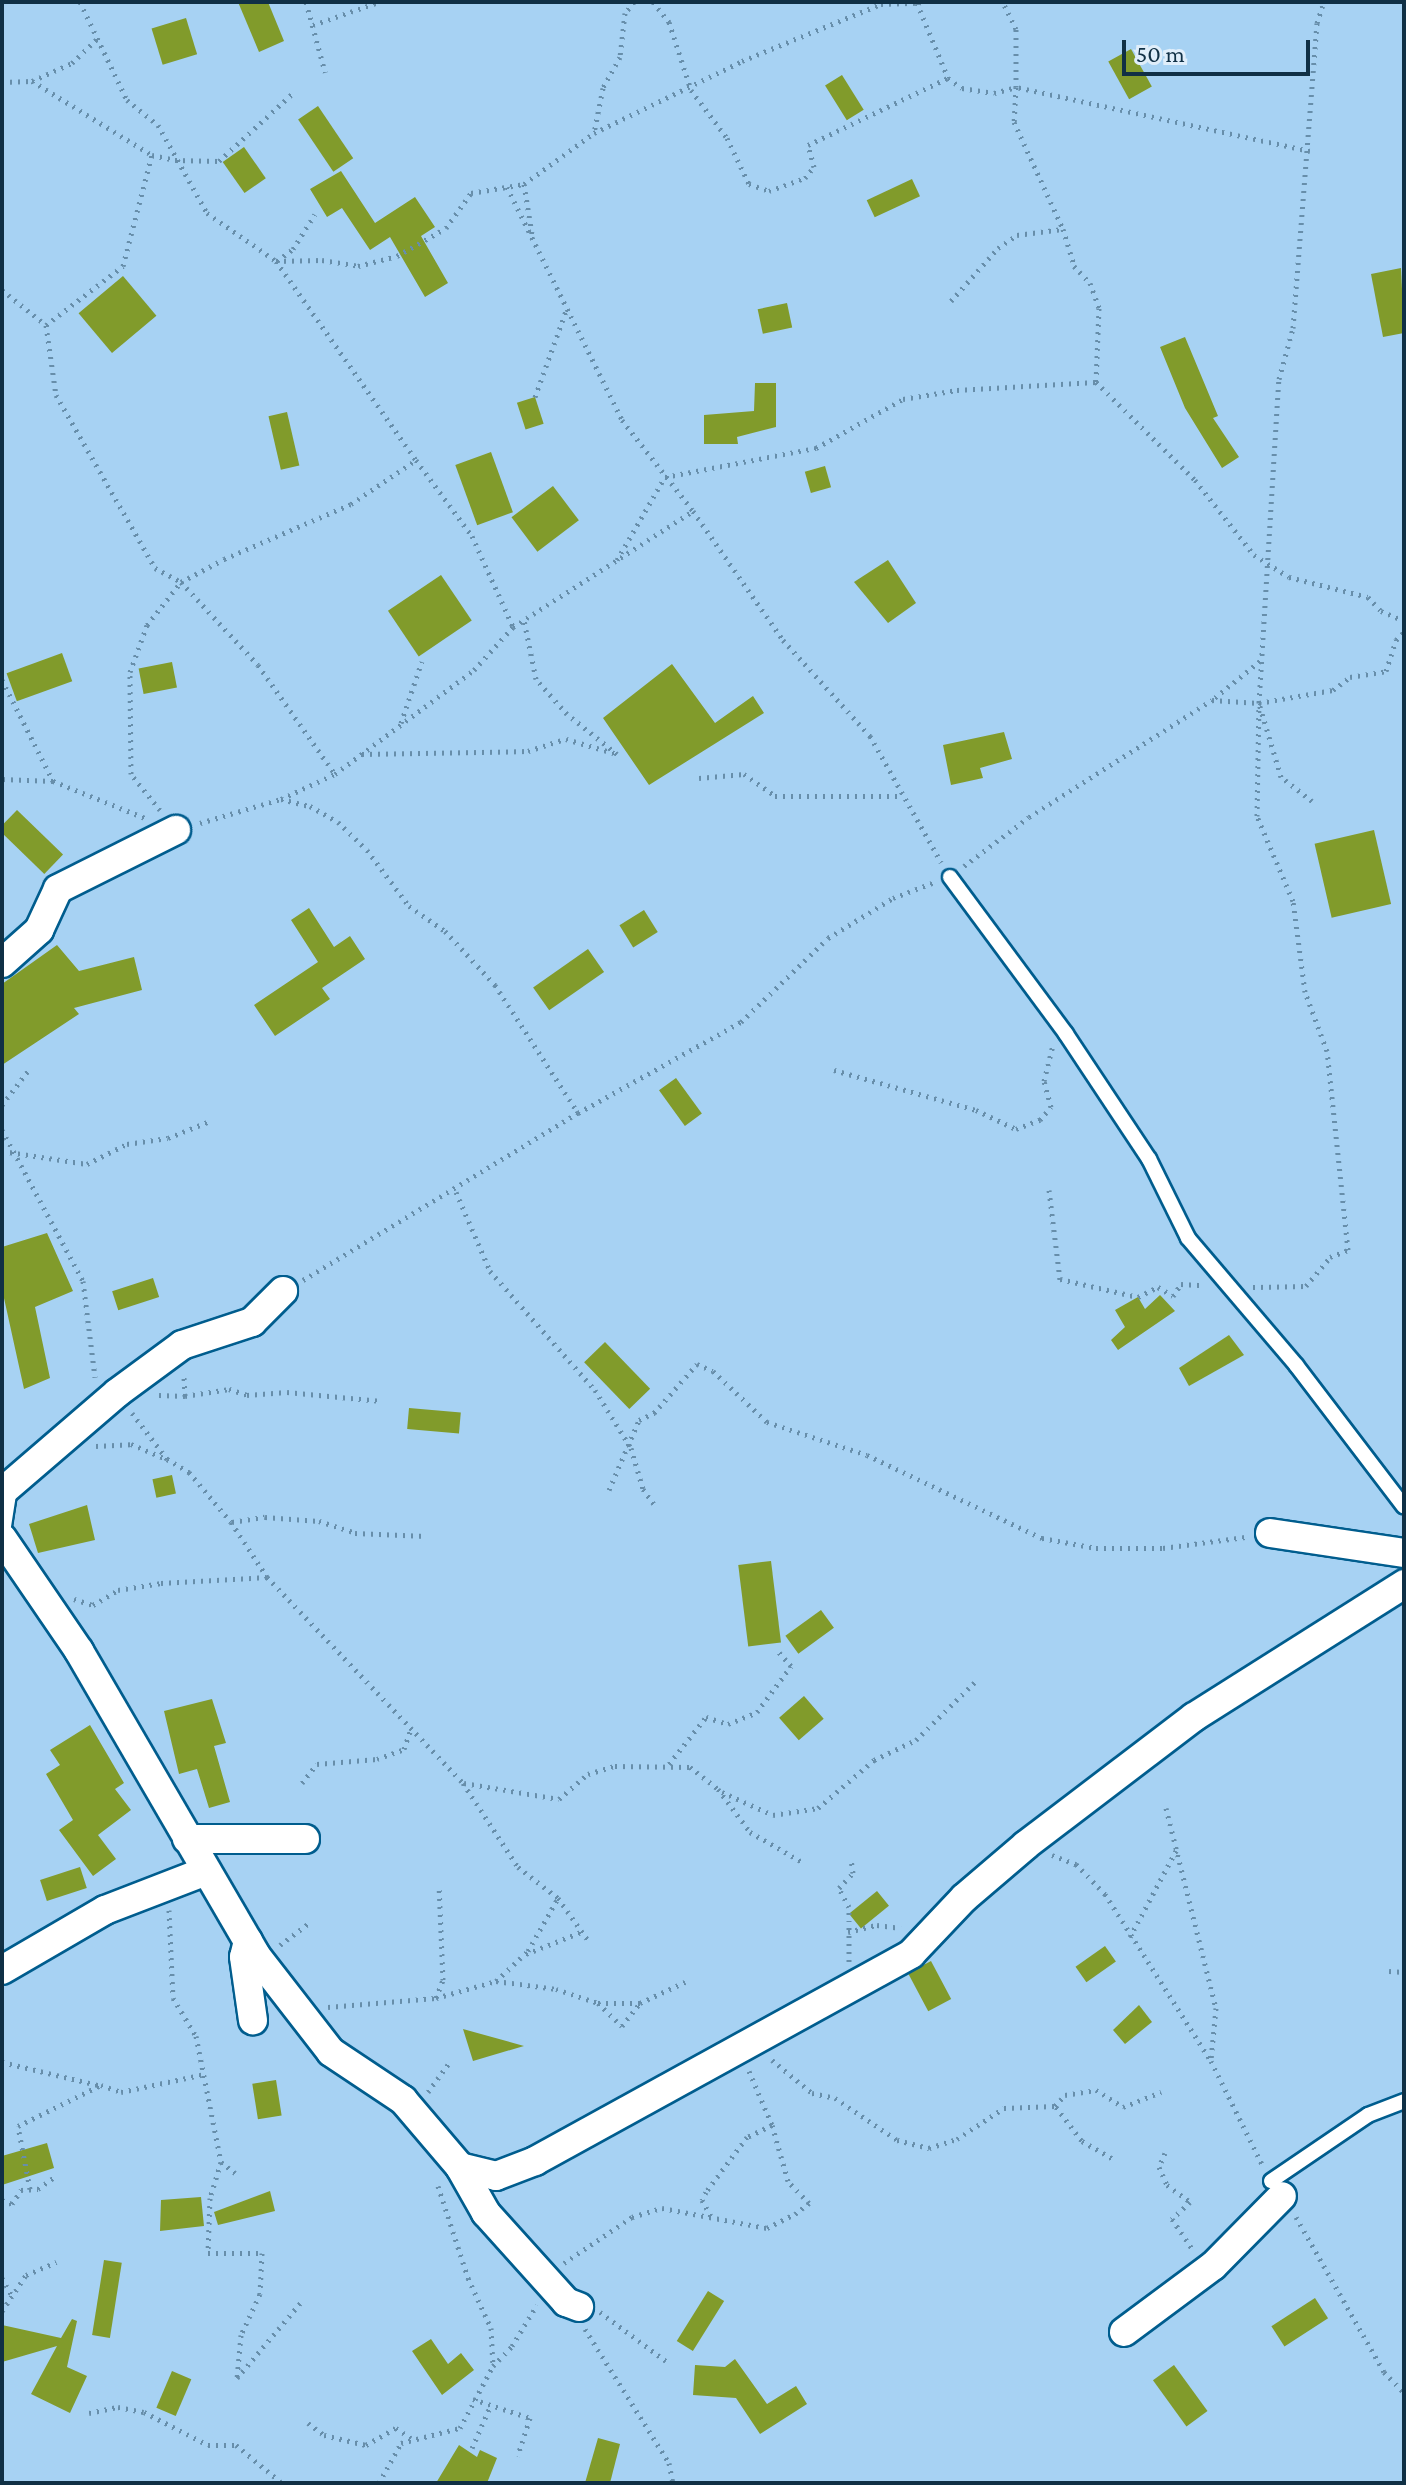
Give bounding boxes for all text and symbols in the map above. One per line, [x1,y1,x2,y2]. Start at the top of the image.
scale bar [1126,24,1314,74]
text: 50 m [1136,40,1185,67]

